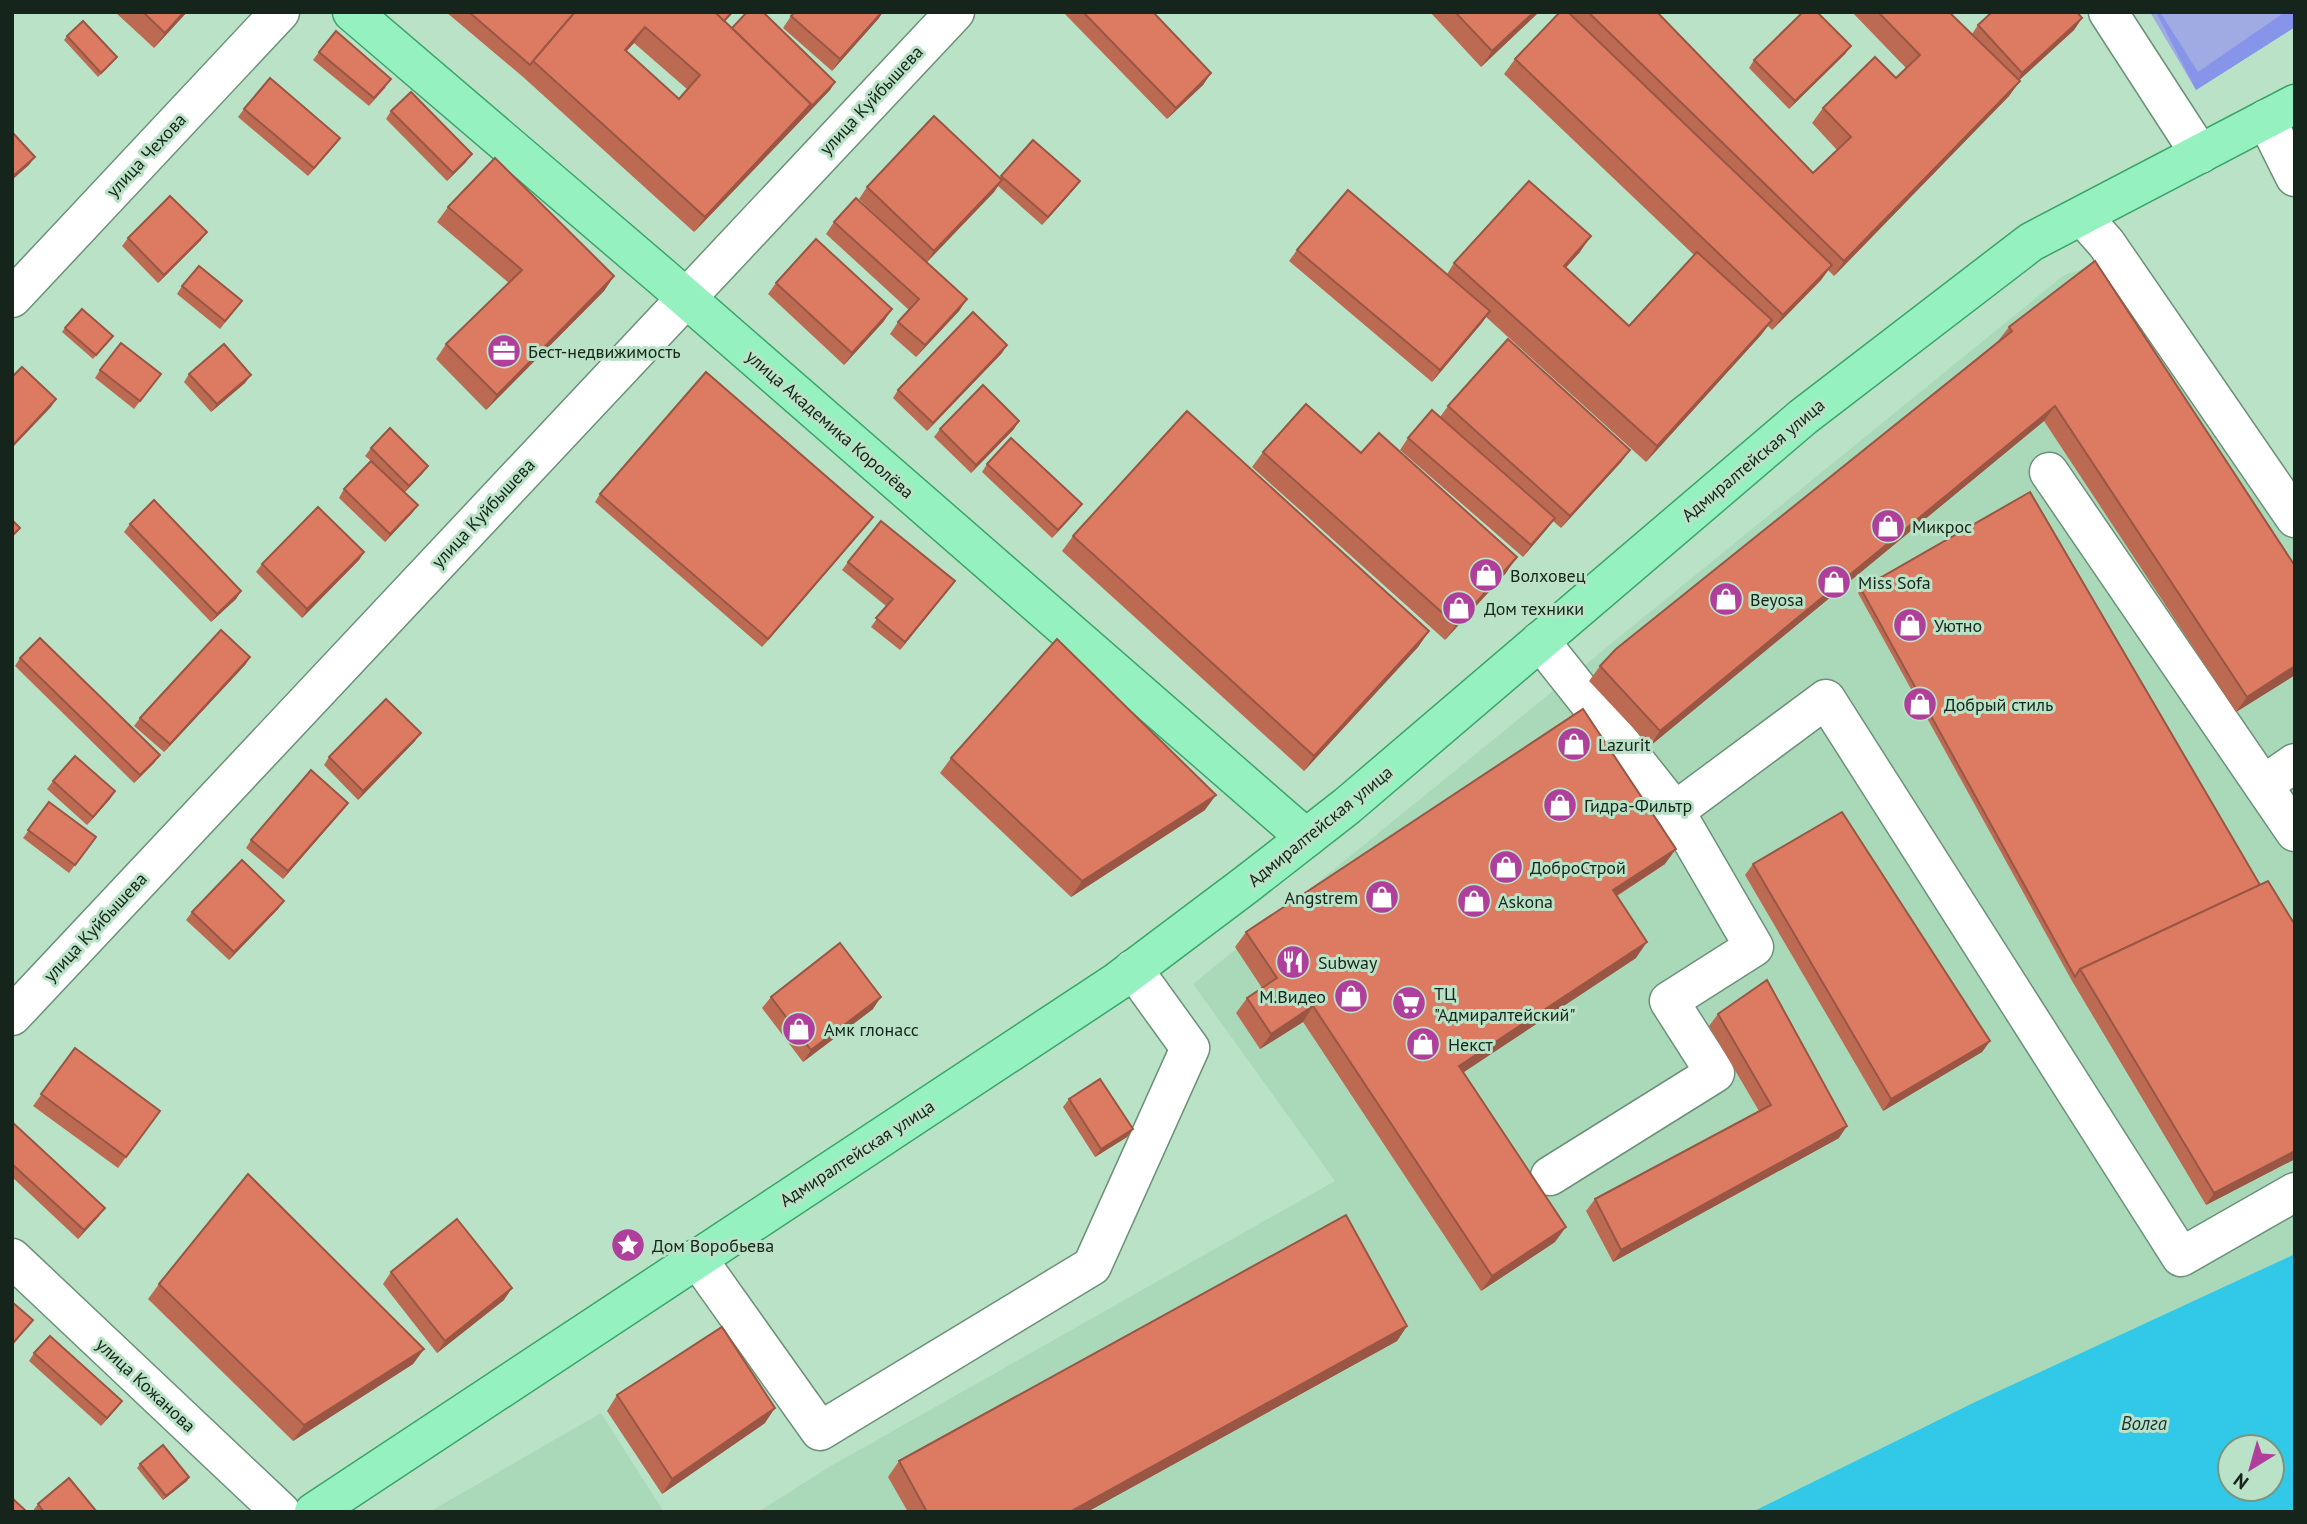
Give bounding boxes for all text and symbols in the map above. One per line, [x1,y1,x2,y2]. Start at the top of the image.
street label: улица Куйбышева [814,40,928,160]
street label: улица Чехова [101,108,191,202]
office icon: Бест-недвижимость [485,332,523,370]
place label: Бест-недвижимость [528,340,681,363]
street label: улица Академика Королёва [741,345,919,503]
street label: Адмиралтейская улица [1677,393,1829,527]
street label: улица Куйбышева [426,453,540,573]
shop icon: Микрос [1869,507,1907,545]
place label: Микрос [1912,515,1972,538]
shop icon: Волховец [1467,556,1505,594]
shop icon: Miss Sofa [1815,563,1853,601]
place label: Волховец [1510,564,1586,587]
place label: Miss Sofa [1858,571,1931,594]
shop icon: Beyosa [1707,580,1745,618]
place label: Beyosa [1750,588,1804,611]
shop icon: Дом техники [1440,589,1478,627]
place label: Дом техники [1484,597,1584,620]
shop icon: Уютно [1891,606,1929,644]
place label: Уютно [1934,614,1982,637]
shop icon: Добрый стиль [1901,685,1939,723]
place label: Добрый стиль [1944,693,2053,716]
shop icon: Lazurit [1555,725,1593,763]
place label: Lazurit [1598,733,1651,756]
street label: Адмиралтейская улица [1243,760,1397,892]
shop icon: Гидра-Фильтр [1541,786,1579,824]
place label: Гидра-Фильтр [1584,794,1692,817]
shop icon: ДоброСтрой [1487,848,1525,886]
place label: ДоброСтрой [1530,856,1626,879]
street label: улица Куйбышева [38,867,152,987]
shop icon: Angstrem [1363,878,1401,916]
shop icon: Askona [1455,882,1493,920]
place label: Angstrem [1284,886,1358,909]
place label: Askona [1498,890,1553,913]
restaurant icon: Subway [1274,943,1312,981]
place label: Subway [1318,951,1378,974]
shop icon: М.Видео [1332,977,1370,1015]
place label: ТЦ "Адмиралтейский" [1434,982,1575,1026]
supermarket icon: ТЦ "Адмиралтейский" [1390,984,1428,1022]
place label: М.Видео [1259,985,1326,1008]
shop icon: Амк глонасс [780,1010,818,1048]
place label: Амк глонасс [824,1018,919,1041]
shop icon: Некст [1404,1025,1442,1063]
place label: Некст [1448,1033,1493,1056]
street label: Адмиралтейская улица [775,1094,939,1212]
place icon: Дом Воробьева [609,1226,647,1264]
place label: Дом Воробьева [652,1234,774,1257]
street label: улица Кожанова [91,1333,201,1437]
water label: Волга [2121,1411,2168,1435]
north arrow [2216,1433,2286,1503]
text: N [2229,1468,2253,1495]

